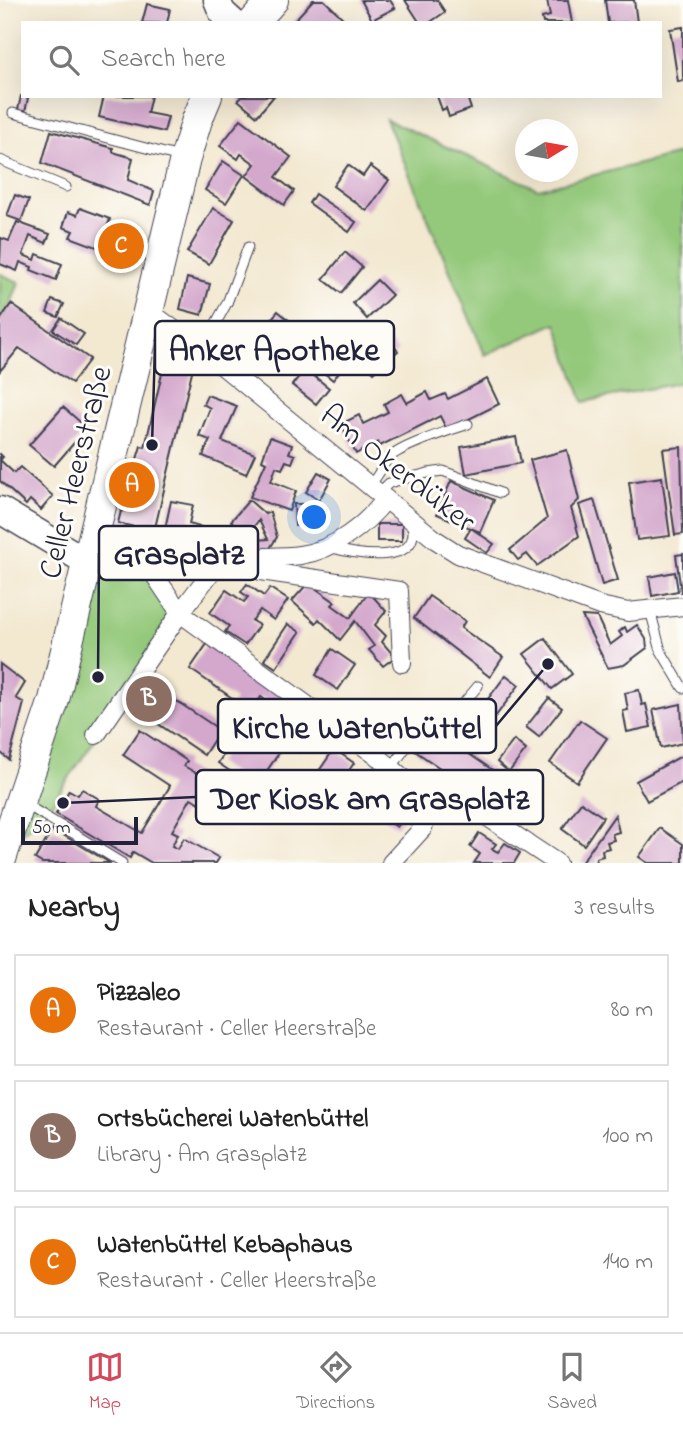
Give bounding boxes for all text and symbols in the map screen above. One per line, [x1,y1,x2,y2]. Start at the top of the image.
search box [21,21,662,98]
icon: search [45,41,83,79]
text: Search here [101,41,226,79]
north arrow [515,119,578,182]
pin: C [98,220,144,272]
callout: Anker Apotheke [155,321,394,375]
text: Anker Apotheke [169,328,380,376]
street label: Celler Heerstraße [28,361,127,584]
street label: Am Okerdüker [309,394,485,546]
pin: A [109,459,155,511]
your location [297,500,331,534]
callout: Grasplatz [99,526,258,580]
text: Grasplatz [114,532,246,580]
pin: B [126,673,172,725]
callout: Kirche Watenbüttel [218,699,496,753]
text: Kirche Watenbüttel [232,706,482,754]
callout: Der Kiosk am Grasplatz [196,770,543,824]
text: Der Kiosk am Grasplatz [209,777,530,825]
scale bar [21,814,138,846]
text: 50 m [32,815,71,842]
text: Nearby [28,887,120,931]
text: 3 results [574,892,655,925]
text: Pizzaleo [97,975,181,1013]
text: A [46,994,60,1027]
text: 80 m [611,994,653,1027]
text: Restaurant · Celler Heerstraße [97,1013,376,1046]
text: Ortsbücherei Watenbüttel [97,1101,368,1139]
text: B [45,1120,61,1153]
text: 100 m [602,1120,653,1153]
text: Library · Am Grasplatz [97,1139,307,1172]
text: Watenbüttel Kebaphaus [97,1227,353,1265]
text: C [47,1246,59,1279]
text: 140 m [603,1246,653,1279]
text: Restaurant · Celler Heerstraße [97,1265,376,1298]
tab: Map [86,1348,124,1417]
tab: Directions [296,1348,375,1417]
tab: Saved [547,1348,597,1417]

